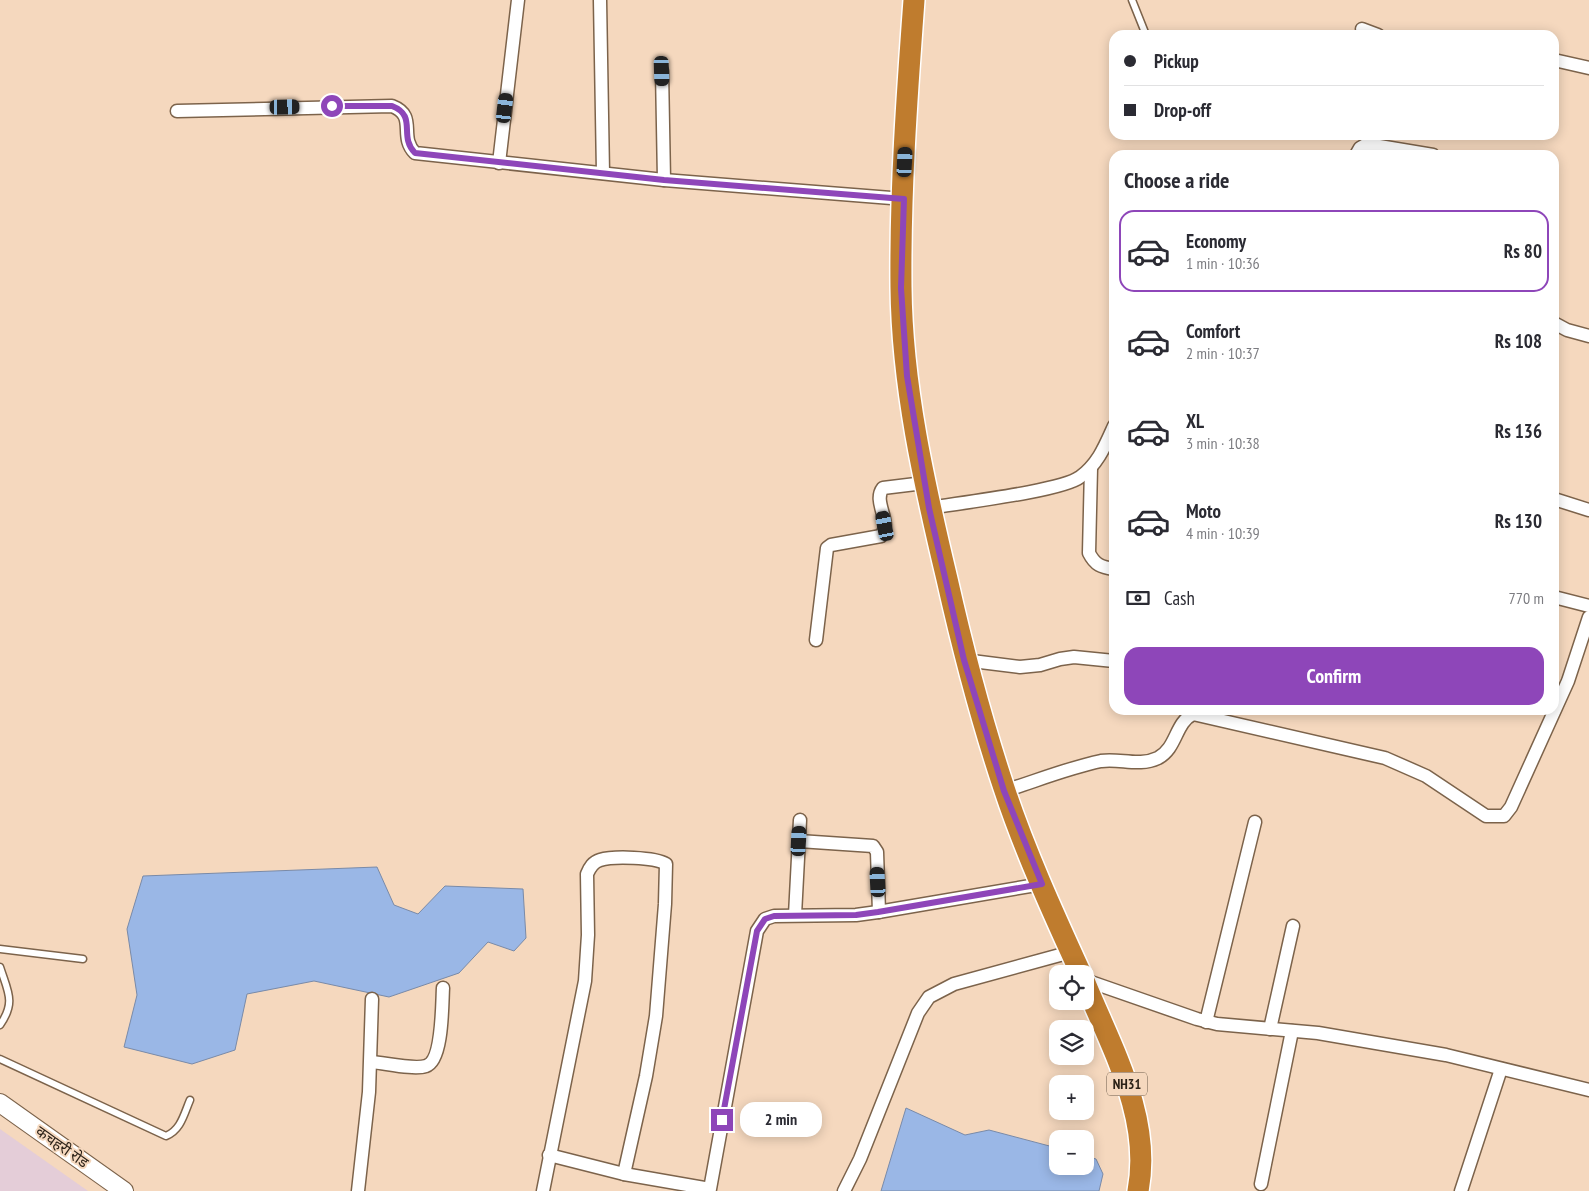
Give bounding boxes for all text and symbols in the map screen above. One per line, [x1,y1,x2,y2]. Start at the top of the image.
text: Pickup [1154,49,1199,73]
car [653,56,670,86]
car [495,92,514,124]
route start [321,95,343,117]
text: Drop-off [1154,98,1211,122]
car [269,99,300,115]
car [896,147,913,177]
text: Choose a ride [1124,166,1229,194]
icon: car [1126,229,1171,274]
text: Economy [1186,229,1246,253]
text: Rs 80 [1504,239,1542,263]
text: 1 min · 10:36 [1186,253,1260,273]
icon: car [1126,319,1171,364]
text: Comfort [1186,319,1240,343]
text: Rs 108 [1495,329,1542,353]
text: 2 min · 10:37 [1186,343,1260,363]
icon: car [1126,409,1171,454]
text: XL [1186,409,1204,433]
text: Rs 136 [1495,419,1542,443]
text: 3 min · 10:38 [1186,433,1260,453]
icon: car [1126,499,1171,544]
text: Moto [1186,499,1221,523]
text: Rs 130 [1495,509,1542,533]
car [874,510,895,542]
text: 4 min · 10:39 [1186,523,1260,543]
icon: cash [1124,584,1152,612]
text: Cash [1164,586,1195,610]
text: 770 m [1509,588,1544,608]
button: Confirm [1124,647,1544,705]
car [790,826,807,856]
car [869,867,886,897]
map controls [1049,965,1094,1175]
button: locate [1049,965,1094,1010]
button: layers [1049,1020,1094,1065]
road number: NH31 [1107,1072,1147,1096]
button: + [1049,1075,1094,1120]
callout: 2 min [740,1102,822,1138]
route end [711,1109,733,1131]
text: 2 min [765,1109,797,1129]
street label: कचहरी रोड [32,1122,93,1172]
button: − [1049,1130,1094,1175]

